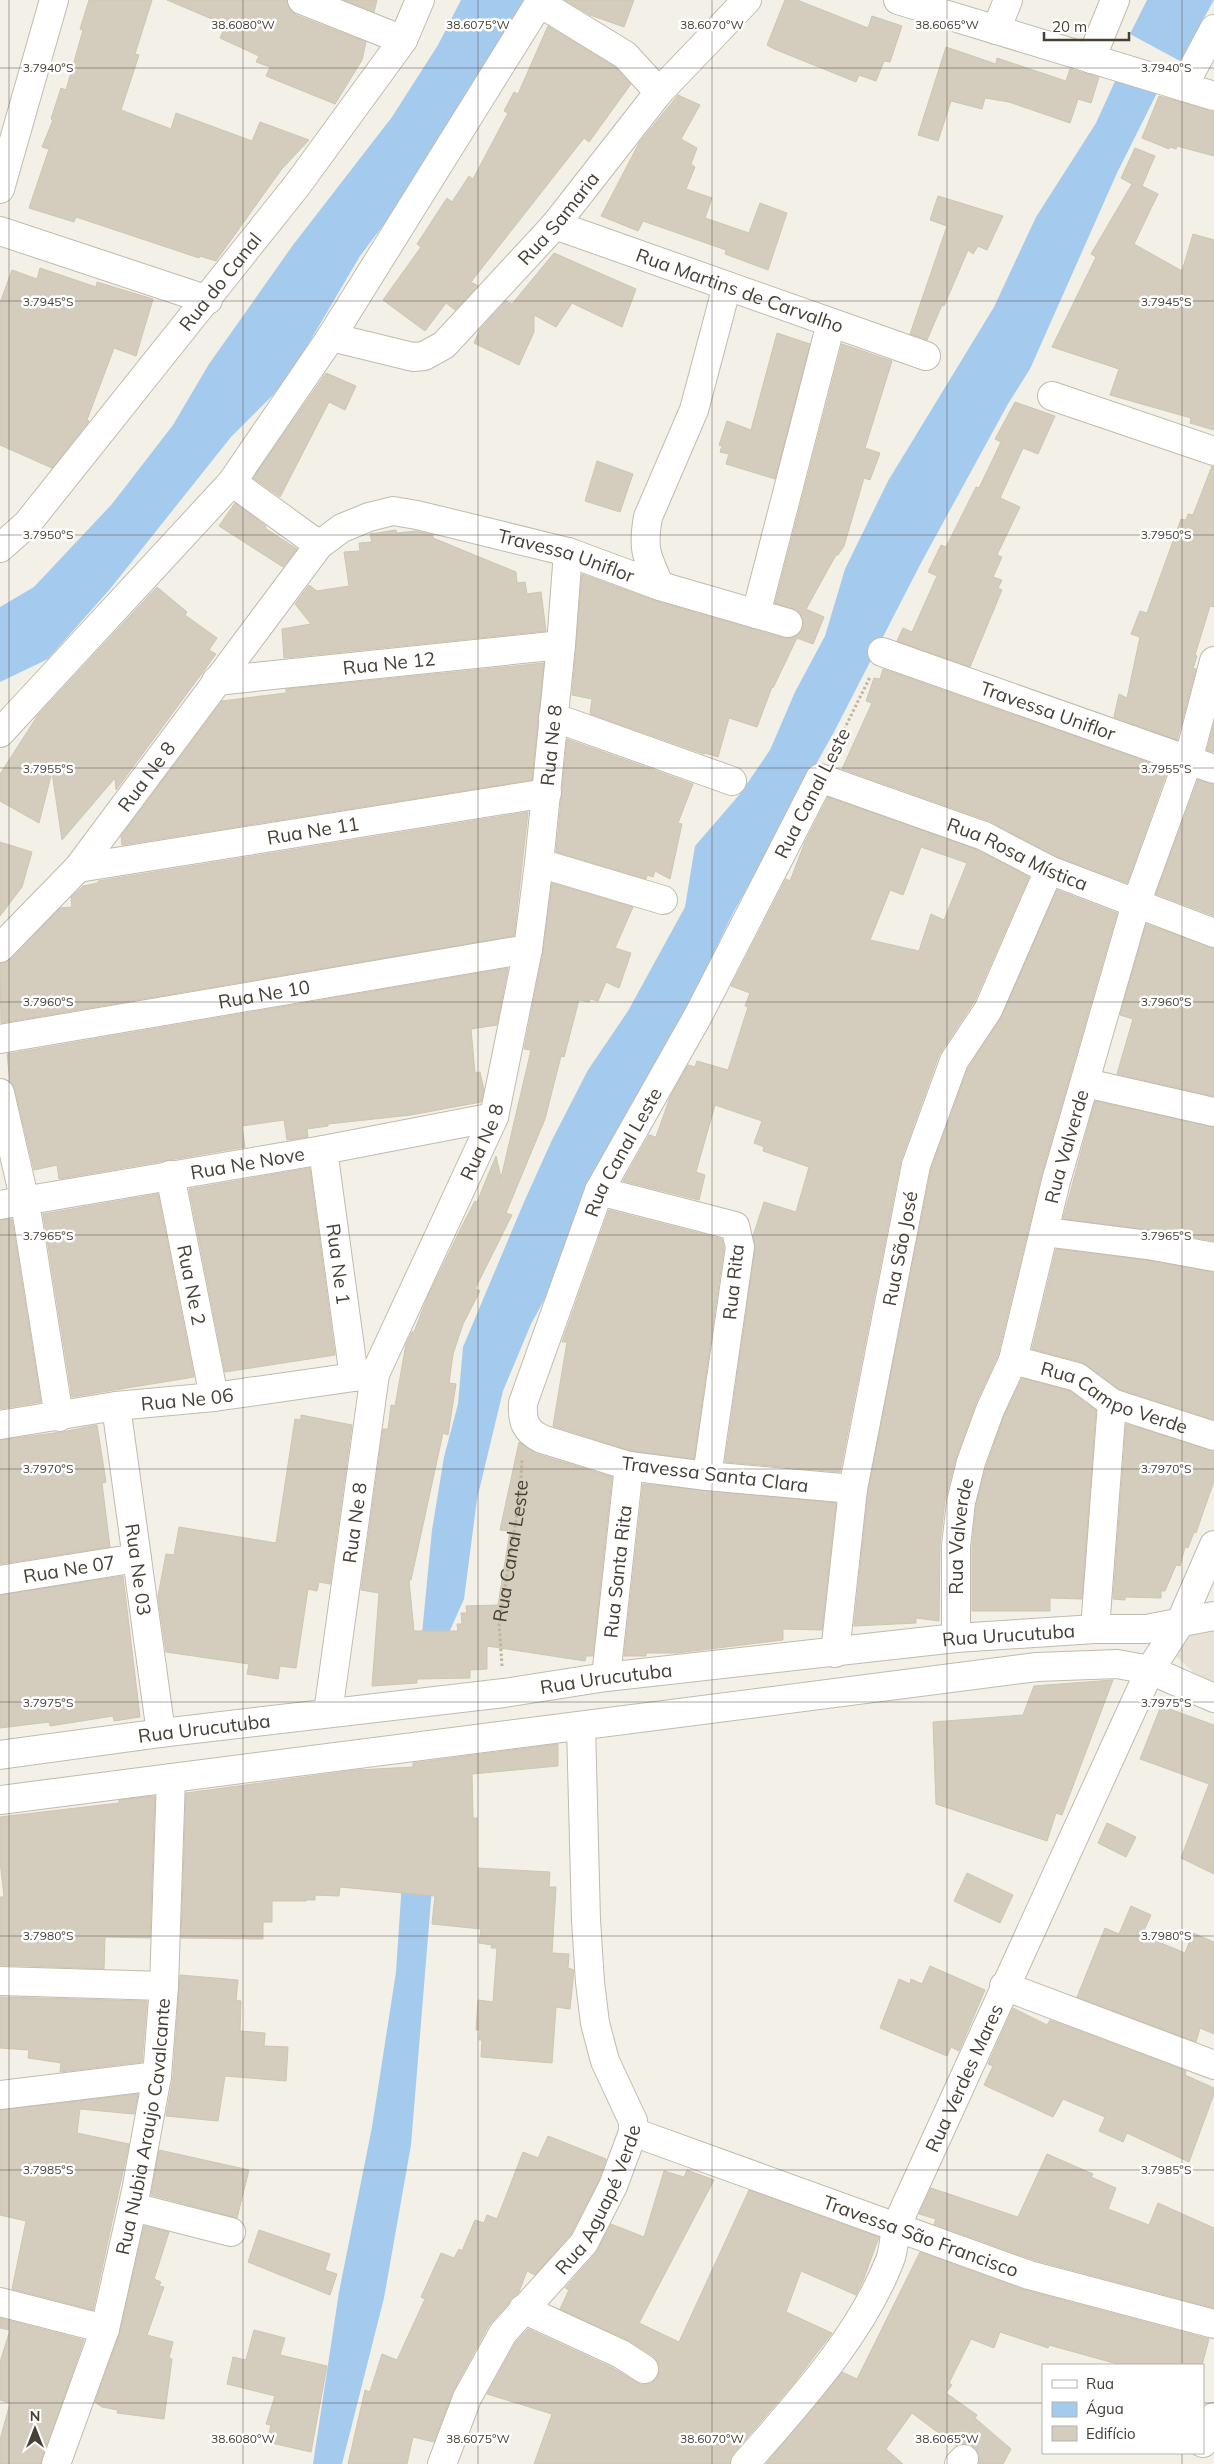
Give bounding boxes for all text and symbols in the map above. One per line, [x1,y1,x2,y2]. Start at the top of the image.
scale bar [1044,10,1129,42]
text: 38.6080°W [211,17,275,32]
text: 38.6075°W [446,17,510,32]
text: 38.6070°W [680,17,744,32]
text: 38.6065°W [915,17,979,32]
text: 20 m [1052,17,1087,36]
text: 3.7940°S [23,60,73,75]
text: 3.7940°S [1141,60,1191,75]
street label: Rua Samaria [512,167,604,270]
street label: Rua do Canal [174,228,267,336]
street label: Rua Martins de Carvalho [633,243,847,338]
text: 3.7945°S [23,294,73,309]
text: 3.7945°S [1141,294,1191,309]
street label: Travessa Uniflor [495,523,638,588]
text: 3.7950°S [23,527,73,542]
text: 3.7950°S [1141,527,1191,542]
street label: Rua Ne 12 [342,646,436,680]
street label: Travessa Uniflor [977,676,1119,745]
street label: Rua Ne 8 [535,703,567,787]
street label: Rua Canal Leste [769,724,855,862]
street label: Rua Ne 8 [112,737,180,816]
text: 3.7955°S [23,761,73,776]
text: 3.7955°S [1141,761,1191,776]
street label: Rua Ne 11 [265,811,361,850]
street label: Rua Rosa Mística [944,812,1091,896]
street label: Rua Ne 10 [216,974,312,1014]
text: 3.7960°S [23,994,73,1009]
text: 3.7960°S [1141,994,1191,1009]
street label: Rua Canal Leste [579,1083,667,1220]
street label: Rua Valverde [1039,1087,1094,1206]
street label: Rua Ne 8 [454,1102,508,1184]
street label: Rua Ne Nove [189,1141,306,1184]
street label: Rua São José [877,1189,923,1308]
street label: Rua Ne 1 [321,1222,356,1306]
text: 3.7965°S [23,1228,73,1243]
text: 3.7965°S [1141,1228,1191,1243]
street label: Rua Ne 2 [172,1243,211,1327]
street label: Rua Rita [717,1243,749,1321]
street label: Rua Campo Verde [1038,1356,1191,1439]
street label: Rua Ne 06 [140,1382,235,1416]
street label: Travessa Santa Clara [620,1451,810,1497]
text: 3.7970°S [23,1461,73,1476]
text: 3.7970°S [1141,1461,1191,1476]
street label: Rua Valverde [944,1475,979,1595]
street label: Rua Canal Leste [487,1479,533,1624]
street label: Rua Ne 8 [337,1481,372,1565]
street label: Rua Santa Rita [598,1504,637,1639]
street label: Rua Ne 03 [120,1522,157,1617]
street label: Rua Ne 07 [21,1550,117,1588]
street label: Rua Urucutuba [941,1618,1076,1651]
street label: Rua Urucutuba [538,1658,673,1699]
text: 3.7975°S [23,1695,73,1710]
text: 3.7975°S [1141,1695,1191,1710]
street label: Rua Urucutuba [137,1708,272,1748]
text: 3.7980°S [23,1928,73,1943]
text: 3.7980°S [1141,1928,1191,1943]
street label: Rua Nubia Araujo Cavalcante [110,1997,175,2257]
street label: Rua Verdes Mares [920,2000,1008,2156]
street label: Rua Aguapé Verde [550,2126,645,2279]
text: 3.7985°S [23,2162,73,2177]
text: 3.7985°S [1141,2162,1191,2177]
street label: Travessa São Francisco [820,2190,1022,2282]
legend [1042,2364,1204,2454]
text: Rua [1086,2374,1114,2393]
text: Água [1086,2399,1124,2418]
north arrow [10,2404,60,2454]
text: N [30,2407,40,2425]
text: Edifício [1086,2424,1136,2443]
text: 38.6080°W [211,2431,275,2446]
text: 38.6075°W [446,2431,510,2446]
text: 38.6070°W [680,2431,744,2446]
text: 38.6065°W [915,2431,979,2446]

